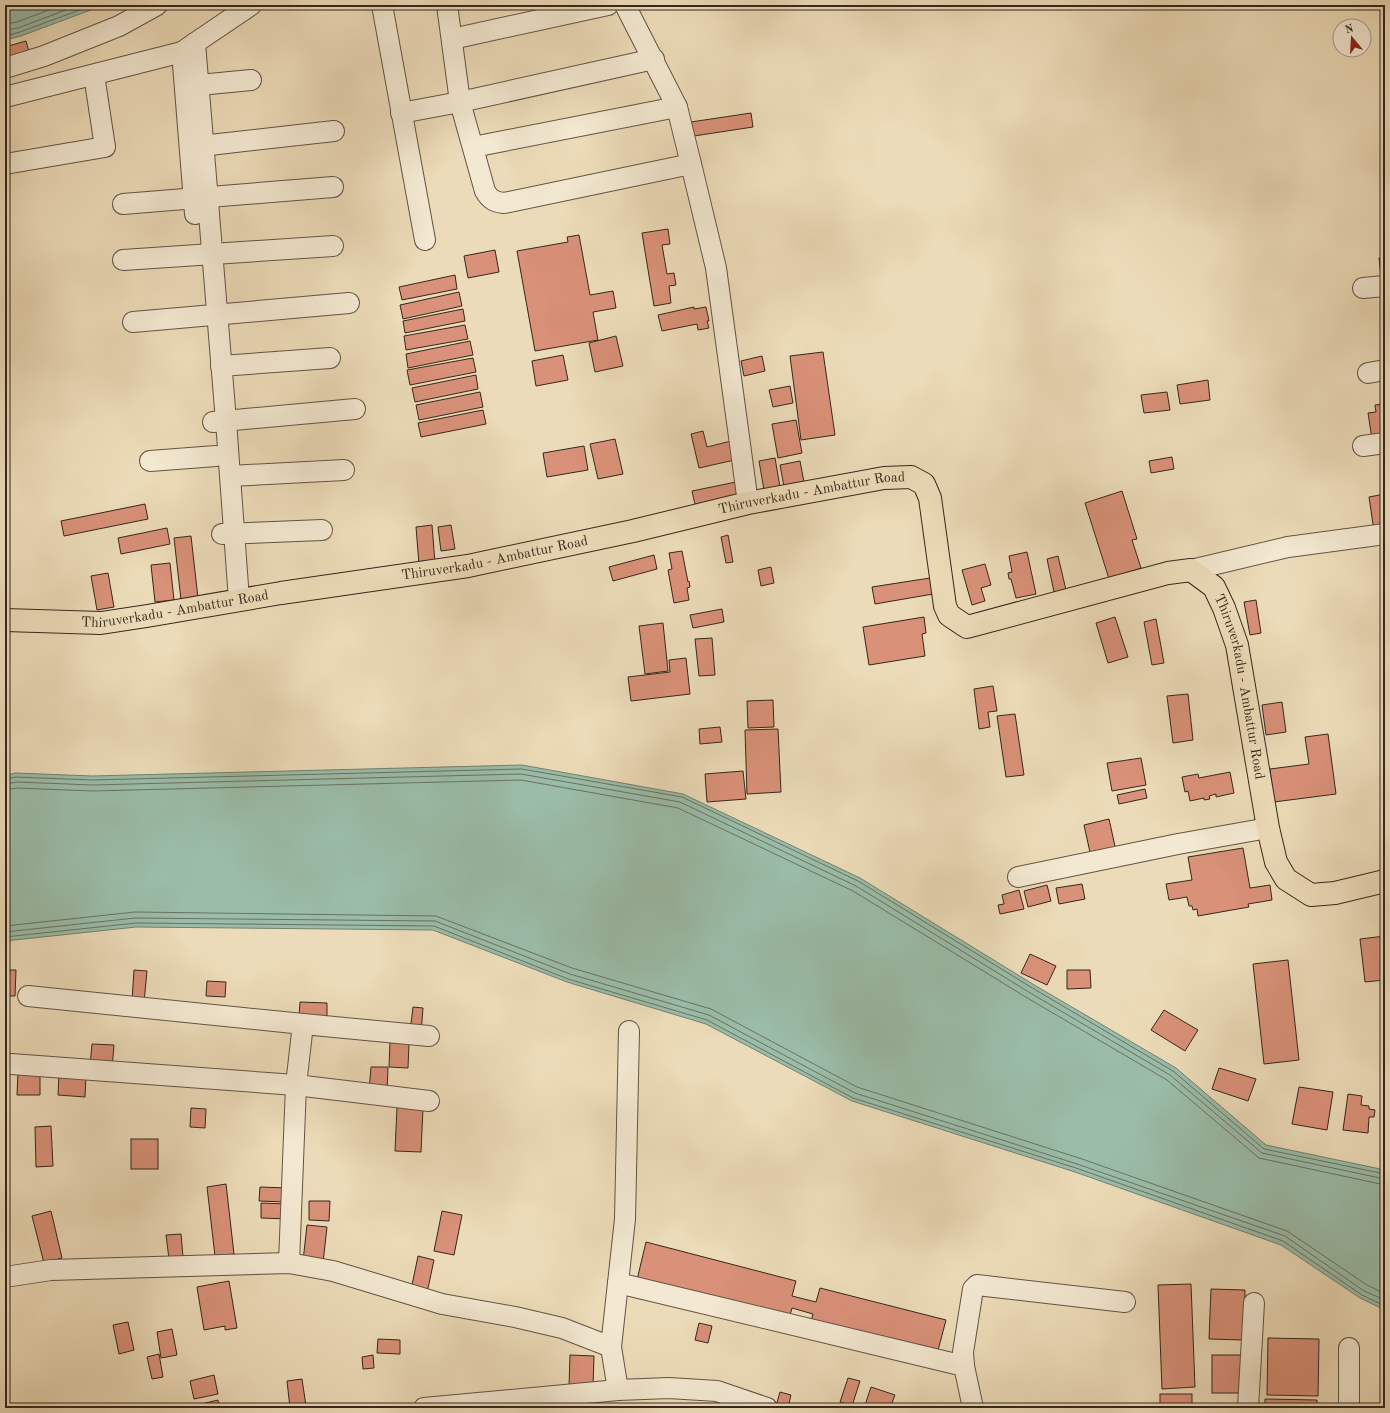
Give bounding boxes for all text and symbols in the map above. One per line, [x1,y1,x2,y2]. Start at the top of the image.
north arrow [1332,18,1372,58]
text: N [1344,23,1356,36]
street label: Thiruverkadu - Ambattur Road [717,470,905,517]
street label: Thiruverkadu - Ambattur Road [400,534,589,583]
street label: Thiruverkadu - Ambattur Road [81,588,270,630]
street label: Thiruverkadu - Ambattur Road [1212,592,1267,780]

